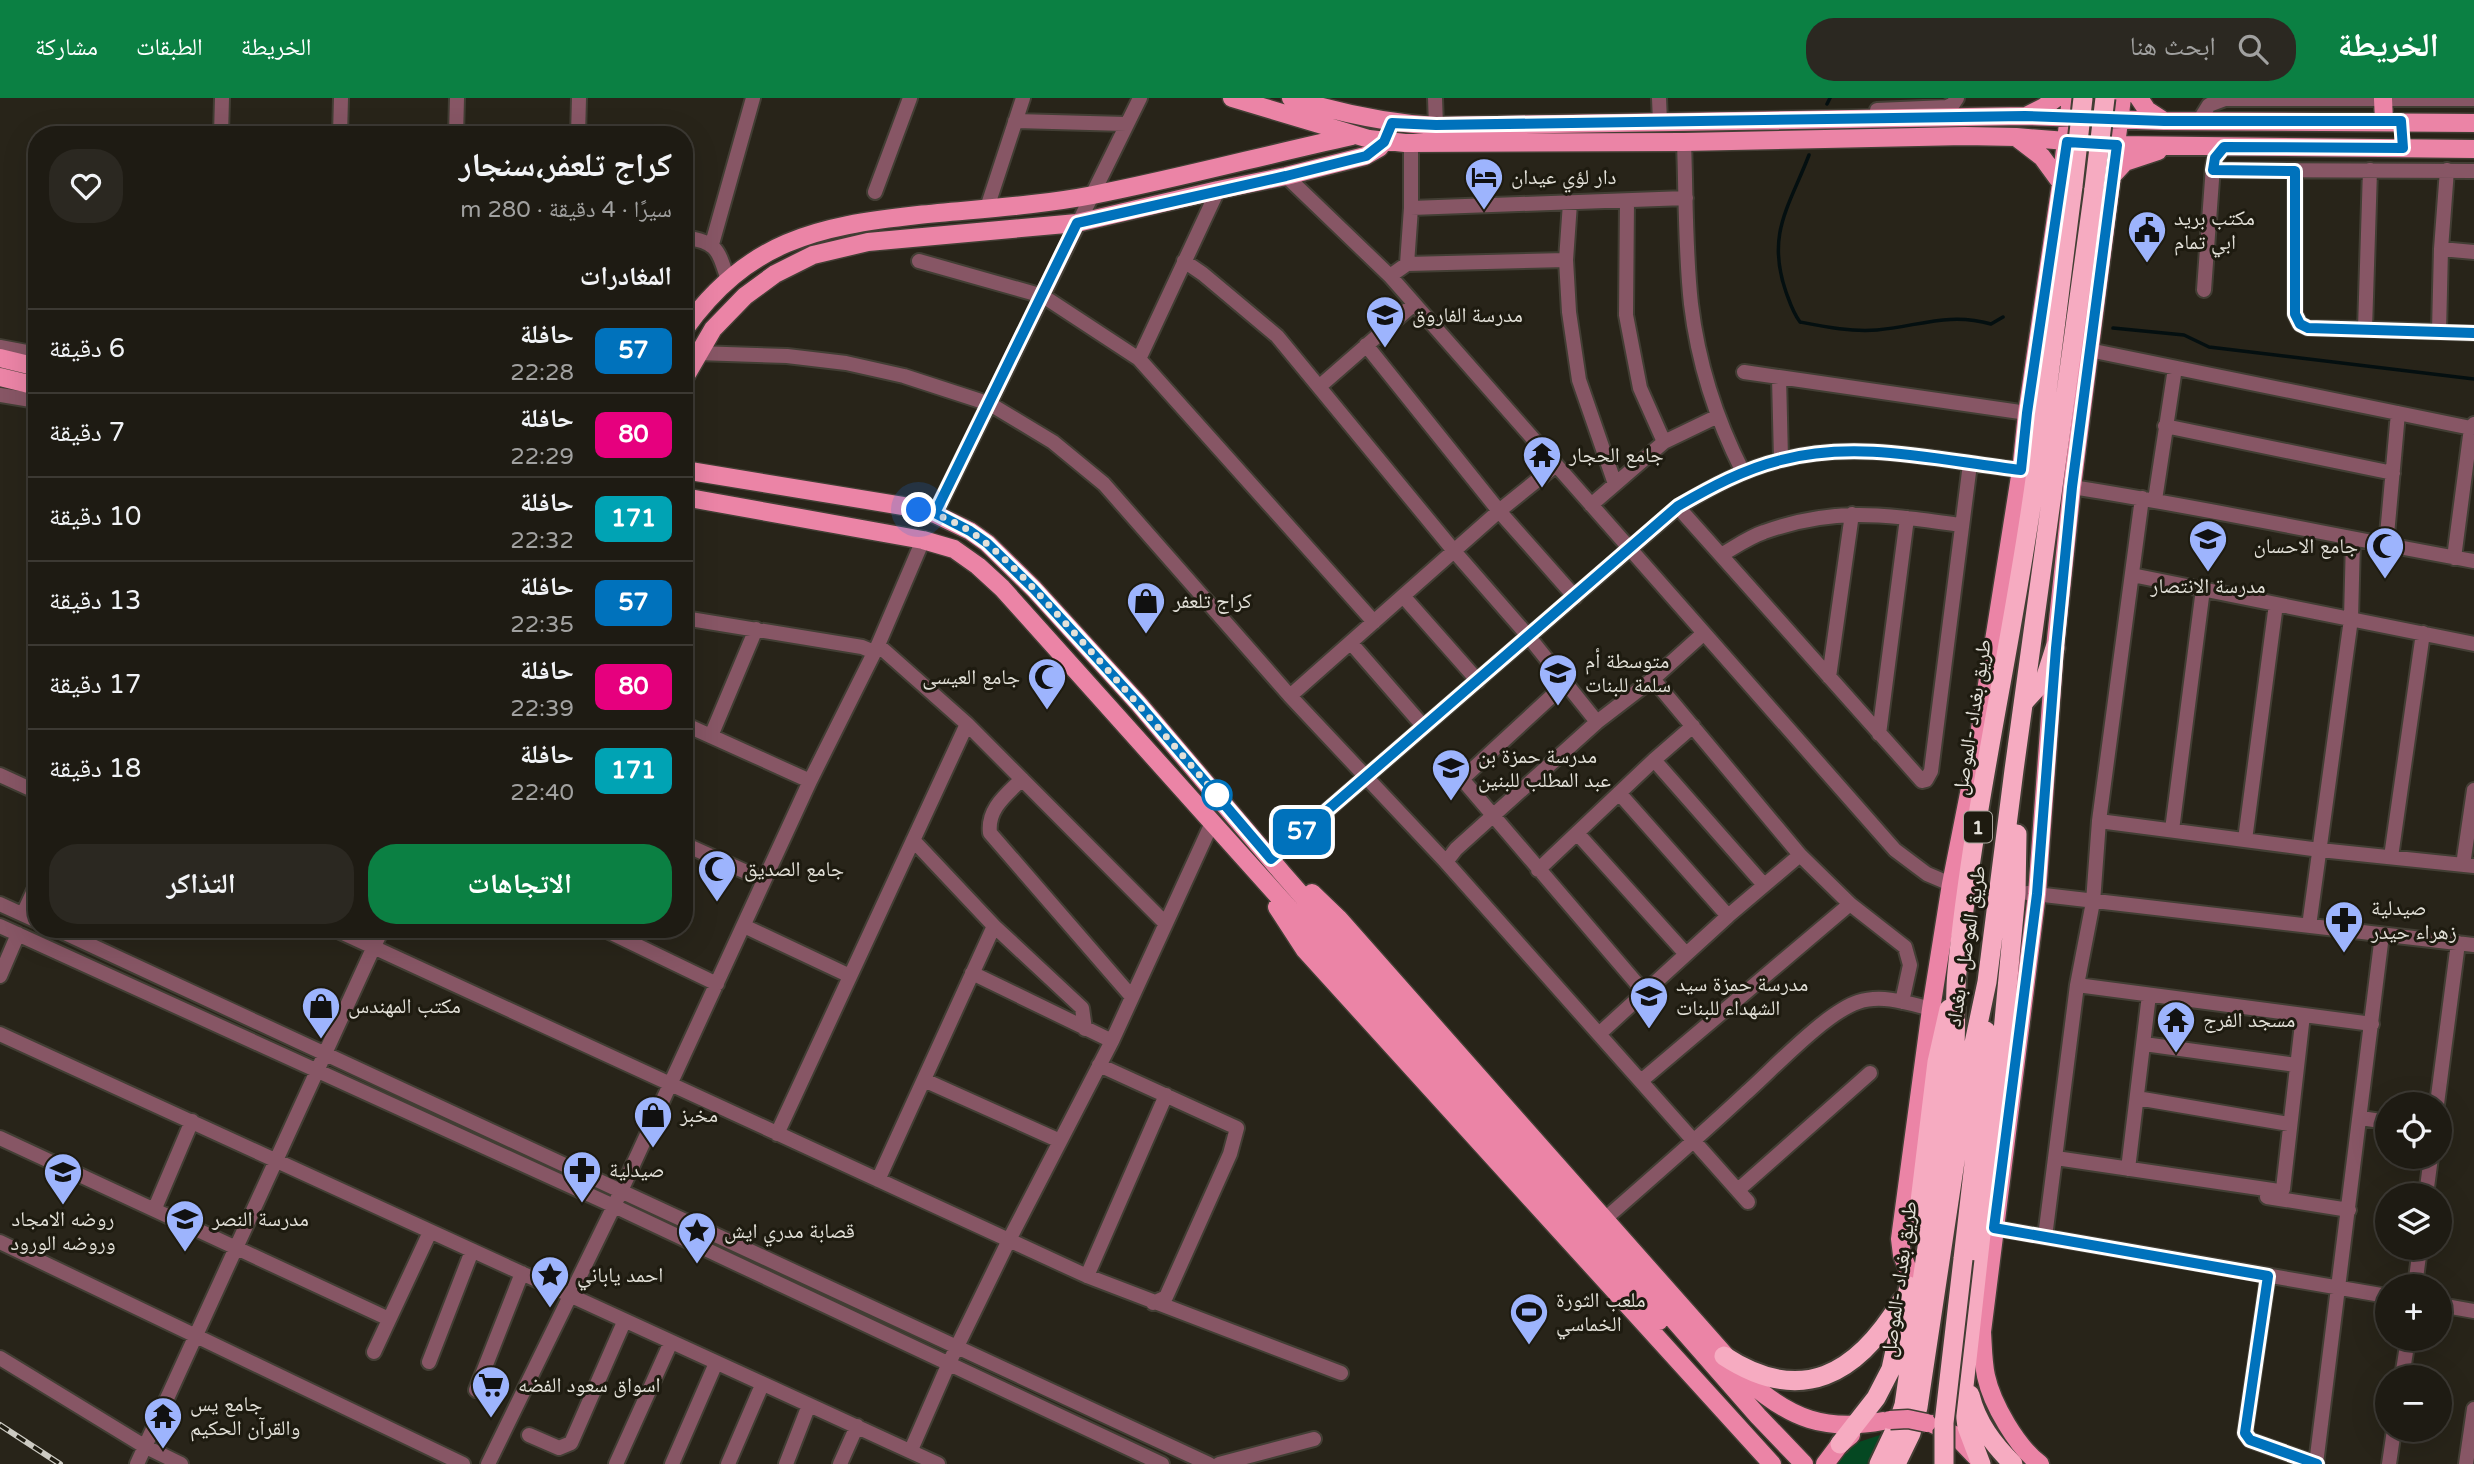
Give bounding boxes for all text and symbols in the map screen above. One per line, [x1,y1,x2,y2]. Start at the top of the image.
search box [1806,18,2296,81]
text: الخريطة [2338,26,2439,65]
icon: search [2234,30,2272,68]
text: ابحث هنا [2130,31,2216,62]
text: مشاركة [35,33,98,62]
text: الطبقات [136,33,203,62]
text: الخريطة [241,33,311,62]
text: كراج تلعفر،سنجار [459,146,672,185]
button: heart [49,149,123,223]
hotel icon: دار لؤي عيدان [1463,156,1505,211]
place label: دار لؤي عيدان [1511,165,1616,193]
text: سيرًا · 4 دقيقة · 280 m [460,196,672,224]
place label: مكتب بريد ابي تمام [2174,206,2255,258]
public building icon: مكتب بريد ابي تمام [2126,209,2168,264]
text: المغادرات [580,261,672,292]
school or university icon: مدرسة الفاروق [1364,294,1406,349]
place label: مدرسة الفاروق [1412,303,1523,328]
text: حافلة [520,319,574,350]
text: 6 دقيقة [49,333,125,364]
text: 57 [618,336,649,365]
text: 22:28 [510,359,574,387]
text: حافلة [520,403,574,434]
text: 7 دقيقة [49,417,125,448]
text: 80 [618,420,649,449]
temple icon: جامع الحجار [1521,434,1563,489]
text: 22:29 [510,443,574,471]
place label: جامع الحجار [1568,443,1664,468]
text: حافلة [520,487,574,518]
your location [901,492,936,527]
text: 10 دقيقة [49,501,141,532]
text: 171 [611,504,656,533]
school or university icon: مدرسة الانتصار [2187,518,2229,573]
mosque icon: جامع الاحسان [2364,525,2406,580]
text: 22:32 [510,527,574,555]
place label: جامع الاحسان [2254,534,2358,559]
text: حافلة [520,571,574,602]
place label: مدرسة الانتصار [2149,574,2266,599]
shop icon: كراج تلعفر [1125,580,1167,635]
text: 13 دقيقة [49,585,141,616]
text: 57 [618,588,649,617]
place label: كراج تلعفر [1172,589,1252,614]
text: 22:35 [510,611,574,639]
street label: طريق بغداد -الموصل [1948,637,1997,797]
place label: متوسطة أم سلمة للبنات [1585,648,1671,698]
school or university icon: متوسطة أم سلمة للبنات [1537,652,1579,707]
text: حافلة [520,655,574,686]
mosque icon: جامع العيسى [1026,656,1068,711]
place label: جامع العيسى [922,665,1020,690]
text: 17 دقيقة [49,669,141,700]
text: 80 [618,672,649,701]
text: 22:39 [510,695,574,723]
text: حافلة [520,739,574,770]
place label: مدرسة حمزة بن عبد المطلب للبنين [1478,744,1611,793]
school or university icon: مدرسة حمزة بن عبد المطلب للبنين [1430,747,1472,802]
text: 18 دقيقة [49,753,141,784]
text: 171 [611,756,656,785]
text: 22:40 [510,779,574,807]
unlabelled marker [1202,780,1232,810]
line badge: 57 [1270,809,1334,855]
road number: 1 [1964,812,1992,842]
text: 57 [1287,817,1317,846]
button: التذاكر [49,844,354,924]
button: الاتجاهات [368,844,672,924]
mosque icon: جامع الصديق [696,848,738,903]
place label: جامع الصديق [744,857,844,882]
street label: طريق الموصل - بغداد [1941,864,1992,1029]
place label: صيدلية زهراء حيدر [2370,896,2457,945]
pharmacy icon: صيدلية زهراء حيدر [2323,899,2365,954]
place label: مدرسة حمزة سيد الشهداء للبنات [1676,972,1808,1021]
school or university icon: مدرسة حمزة سيد الشهداء للبنات [1628,975,1670,1030]
shop icon: مكتب المهندس [300,985,342,1040]
place label: مكتب المهندس [348,994,461,1019]
temple icon: مسجد الفرج [2155,999,2197,1054]
place label: مسجد الفرج [2203,1008,2295,1033]
map controls [2375,1092,2452,1442]
button: locate [2375,1092,2452,1169]
shop icon: مخبز [632,1094,674,1149]
place label: مخبز [679,1103,718,1128]
pharmacy icon: صيدلية [561,1149,603,1204]
school or university icon: روضه الامجاد وروضه الورود [42,1151,84,1206]
place label: صيدلية [609,1158,665,1183]
button: layers [2375,1183,2452,1260]
school or university icon: مدرسة النصر [164,1198,206,1253]
street label: طريق بغداد -الموصل [1876,1199,1923,1359]
place label: روضه الامجاد وروضه الورود [10,1207,116,1256]
place label: مدرسة النصر [211,1207,309,1232]
place icon: قصابة مدري ايش [676,1210,718,1265]
place label: قصابة مدري ايش [724,1219,855,1247]
place icon: احمد ياباني [529,1254,571,1309]
place label: احمد ياباني [577,1263,663,1291]
button: + [2375,1274,2452,1351]
place label: ملعب الثورة الخماسي [1556,1288,1646,1340]
sports icon: ملعب الثورة الخماسي [1508,1291,1550,1346]
supermarket icon: اسواق سعود الفضه [470,1364,512,1419]
button: − [2375,1365,2452,1442]
place label: اسواق سعود الفضه [518,1373,661,1398]
place label: جامع يس والقرآن الحكيم [190,1392,300,1442]
temple icon: جامع يس والقرآن الحكيم [142,1395,184,1450]

